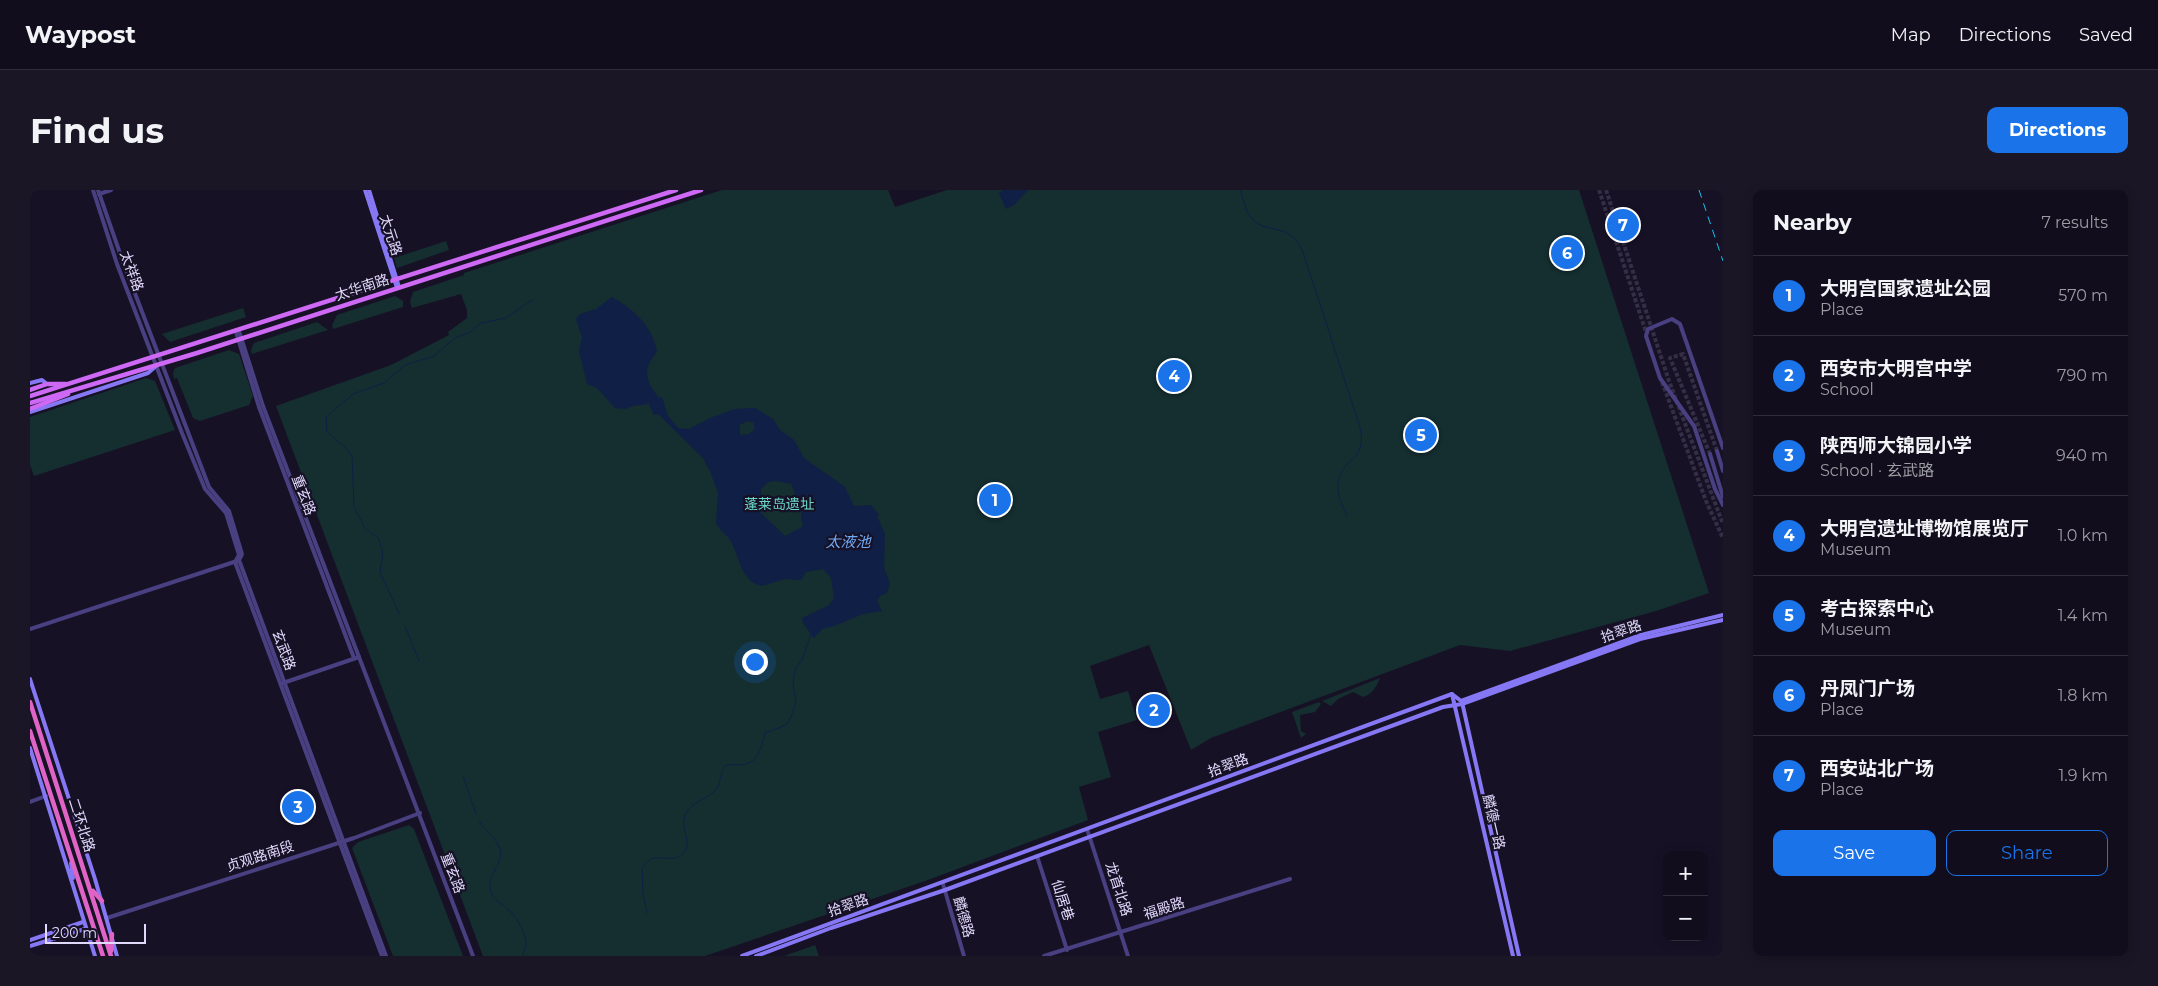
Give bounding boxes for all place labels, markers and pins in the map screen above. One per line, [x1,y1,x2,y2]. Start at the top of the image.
pin: 7 [1607,206,1639,244]
pin: 6 [1551,234,1583,272]
pin: 4 [1158,357,1190,395]
pin: 5 [1405,416,1437,454]
pin: 1 [979,481,1011,519]
pin: 2 [1138,691,1170,729]
pin: 3 [282,788,314,826]

